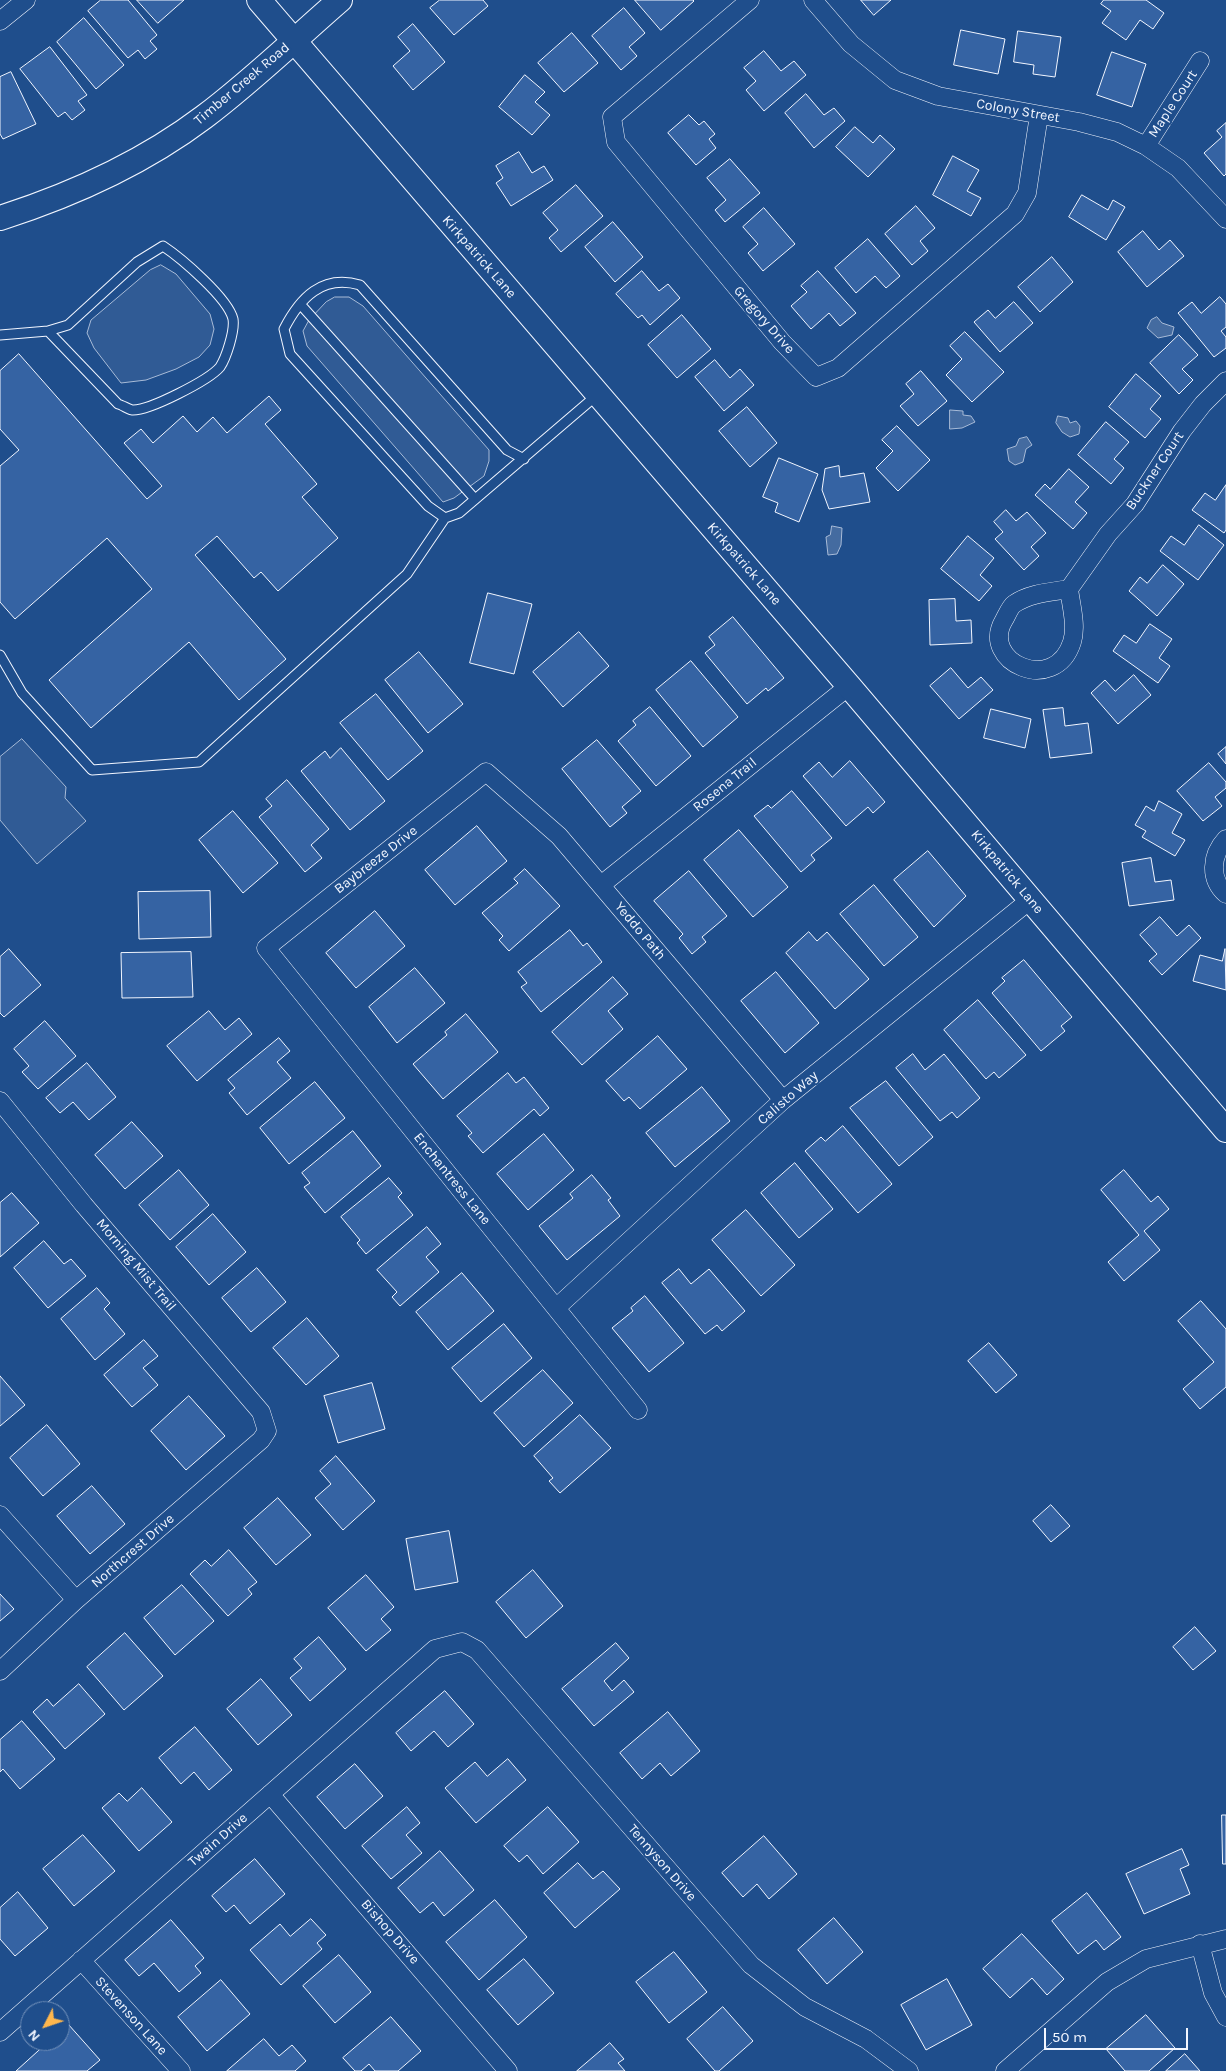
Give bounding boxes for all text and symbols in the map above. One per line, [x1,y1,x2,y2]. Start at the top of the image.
street label: Timber Creek Road [191,39,293,129]
street label: Maple Court [1145,67,1201,141]
street label: Colony Street [975,95,1061,127]
street label: Kirkpatrick Lane [438,212,520,302]
street label: Gregory Drive [730,283,798,357]
street label: Buckner Court [1122,428,1188,514]
street label: Kirkpatrick Lane [703,519,785,609]
street label: Rosena Trail [690,754,760,816]
street label: Baybreeze Drive [331,822,421,898]
street label: Kirkpatrick Lane [967,827,1047,917]
street label: Yeddo Path [611,899,669,963]
street label: Calisto Way [754,1067,822,1129]
street label: Enchantress Lane [410,1130,494,1228]
street label: Morning Mist Trail [92,1215,180,1315]
street label: Northcrest Drive [88,1511,178,1591]
street label: Twain Drive [185,1810,251,1870]
street label: Tennyson Drive [624,1821,700,1905]
street label: Bishop Drive [357,1896,423,1968]
street label: Stevenson Lane [91,1973,171,2059]
north arrow [20,2001,70,2051]
scale bar [1046,2018,1190,2050]
text: N [24,2026,44,2045]
text: 50 m [1052,2028,1087,2046]

